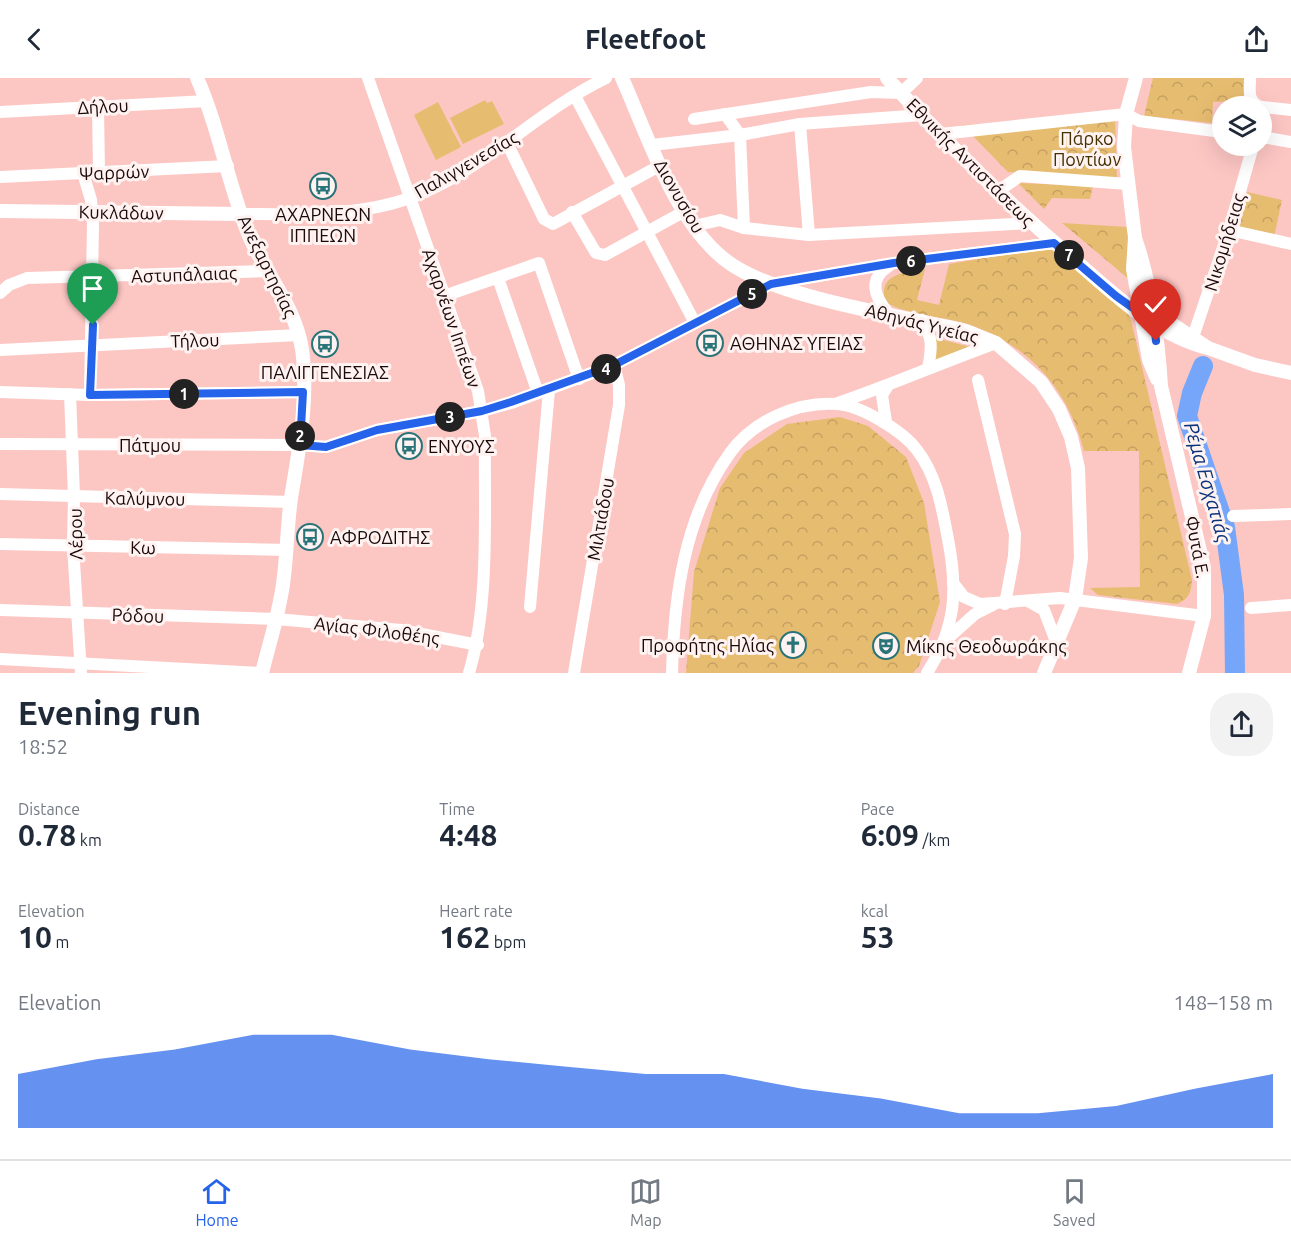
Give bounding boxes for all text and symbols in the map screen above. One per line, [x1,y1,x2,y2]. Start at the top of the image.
icon: back [18,23,51,56]
icon: share [1240,23,1273,56]
text: Fleetfoot [585,24,706,54]
street label: Εθνικής Αντιστάσεως [902,94,1039,231]
street label: Δήλου [77,95,129,117]
map controls [1212,96,1272,156]
button: layers [1212,96,1272,156]
street label: Παλιγγενεσίας [411,126,522,203]
park label: Πάρκο Ποντίων [1053,128,1121,169]
street label: Διονυσίου [651,155,709,237]
street label: Ψαρρών [79,161,150,183]
bus stop icon: ΑΧΑΡΝΕΩΝ ΙΠΠΕΩΝ [308,171,338,201]
street label: Νικομήδειας [1200,191,1249,294]
street label: Κυκλάδων [78,201,164,223]
place label: ΑΧΑΡΝΕΩΝ ΙΠΠΕΩΝ [275,204,371,245]
street label: Ανεξαρτησίας [234,211,301,321]
pin: 7 [1054,240,1084,270]
street label: Αχαρνέων Ιππέων [419,246,485,390]
pin: 6 [896,246,926,276]
text: 7 [1064,246,1074,264]
text: 6 [906,252,916,270]
street label: Αστυπάλαιας [131,262,237,287]
pin [67,263,118,325]
icon: arrive [76,272,109,305]
pin: 5 [737,279,767,309]
pin [1130,279,1181,341]
text: 5 [747,285,757,303]
icon: check [1139,288,1172,321]
street label: Αθηνάς Υγείας [863,299,981,348]
bus stop icon: ΑΘΗΝΑΣ ΥΓΕΙΑΣ [695,328,725,358]
street label: Τήλου [170,329,220,351]
bus stop icon: ΠΑΛΙΓΓΕΝΕΣΙΑΣ [310,329,340,359]
place label: ΑΘΗΝΑΣ ΥΓΕΙΑΣ [730,333,863,353]
pin: 4 [591,354,621,384]
text: 4 [601,360,611,378]
place label: ΠΑΛΙΓΓΕΝΕΣΙΑΣ [261,362,389,382]
pin: 1 [169,379,199,409]
text: 1 [179,385,189,403]
pin: 3 [435,402,465,432]
text: 3 [445,408,455,426]
water label: Ρέμα Εσχατιάς [1180,419,1237,546]
pin: 2 [285,421,315,451]
text: 2 [295,427,305,445]
bus stop icon: ΕΝΥΟΥΣ [394,431,424,461]
street label: Πάτμου [119,435,181,455]
place label: ΕΝΥΟΥΣ [428,436,495,456]
street label: Μιλτιάδου [583,476,617,562]
street label: Καλύμνου [104,487,186,509]
street label: Λέρου [65,508,85,560]
street label: Φυτά Ε. [1182,514,1214,580]
bus stop icon: ΑΦΡΟΔΙΤΗΣ [295,522,325,552]
place label: ΑΦΡΟΔΙΤΗΣ [330,527,430,547]
street label: Κω [130,537,156,557]
street label: Ρόδου [111,604,165,626]
street label: Αγίας Φιλοθέης [313,612,441,649]
church icon: Προφήτης Ηλίας [778,630,808,660]
theatre icon: Μίκης Θεοδωράκης [871,631,901,661]
place label: Προφήτης Ηλίας [641,635,774,656]
place label: Μίκης Θεοδωράκης [906,636,1066,657]
button: share [1210,693,1273,756]
text: Evening run [18,694,201,731]
text: 18:52 [18,735,68,758]
text: Distance [18,800,80,818]
text: Time [439,800,475,818]
text: Pace [861,800,895,818]
text: 0.78 [18,818,76,852]
text: 4:48 [439,818,497,852]
text: 6:09 [861,818,919,852]
text: km [76,831,102,849]
text: /km [919,831,950,849]
text: Elevation [18,902,85,920]
text: Heart rate [439,902,513,920]
text: kcal [861,902,888,920]
text: 10 [18,920,52,954]
text: 162 [439,920,490,954]
text: 53 [861,920,895,954]
text: m [52,933,69,951]
text: bpm [490,933,526,951]
text: Elevation [18,991,101,1014]
text: 148–158 m [1174,991,1273,1014]
tab: Home [195,1175,239,1229]
tab: Map [629,1175,662,1229]
tab: Saved [1053,1175,1096,1229]

